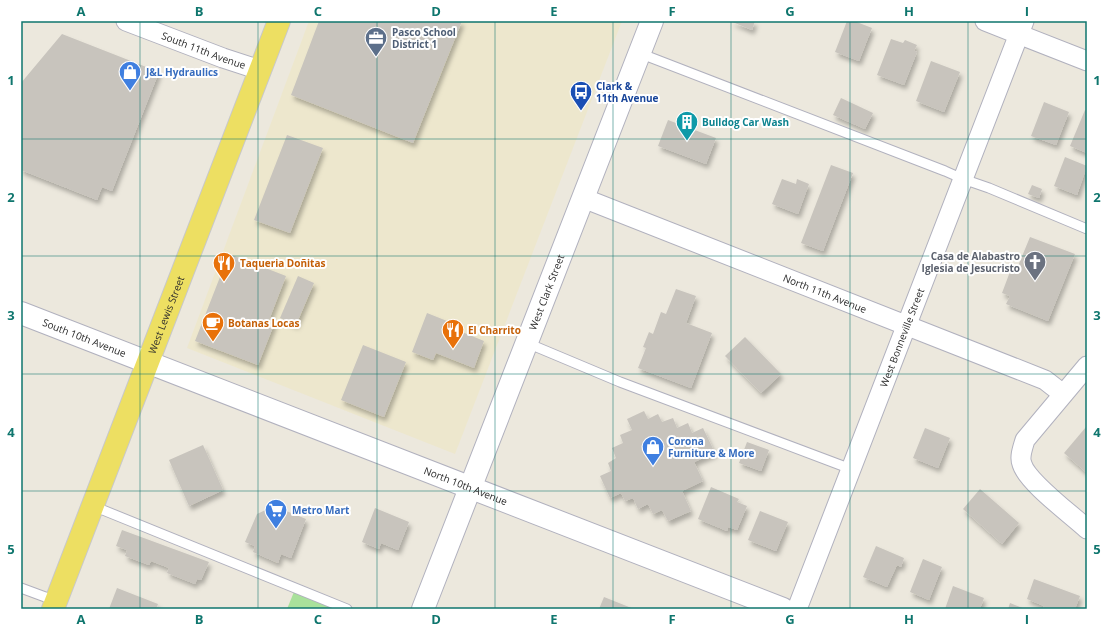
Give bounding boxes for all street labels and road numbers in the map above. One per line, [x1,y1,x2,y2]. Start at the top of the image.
street label: South 11th Avenue [160,28,248,72]
street label: West Clark Street [525,252,568,332]
street label: North 11th Avenue [781,271,869,316]
street label: West Lewis Street [145,274,187,356]
street label: West Bonneville Street [876,286,927,389]
street label: South 10th Avenue [41,315,129,360]
street label: North 10th Avenue [422,463,510,508]

